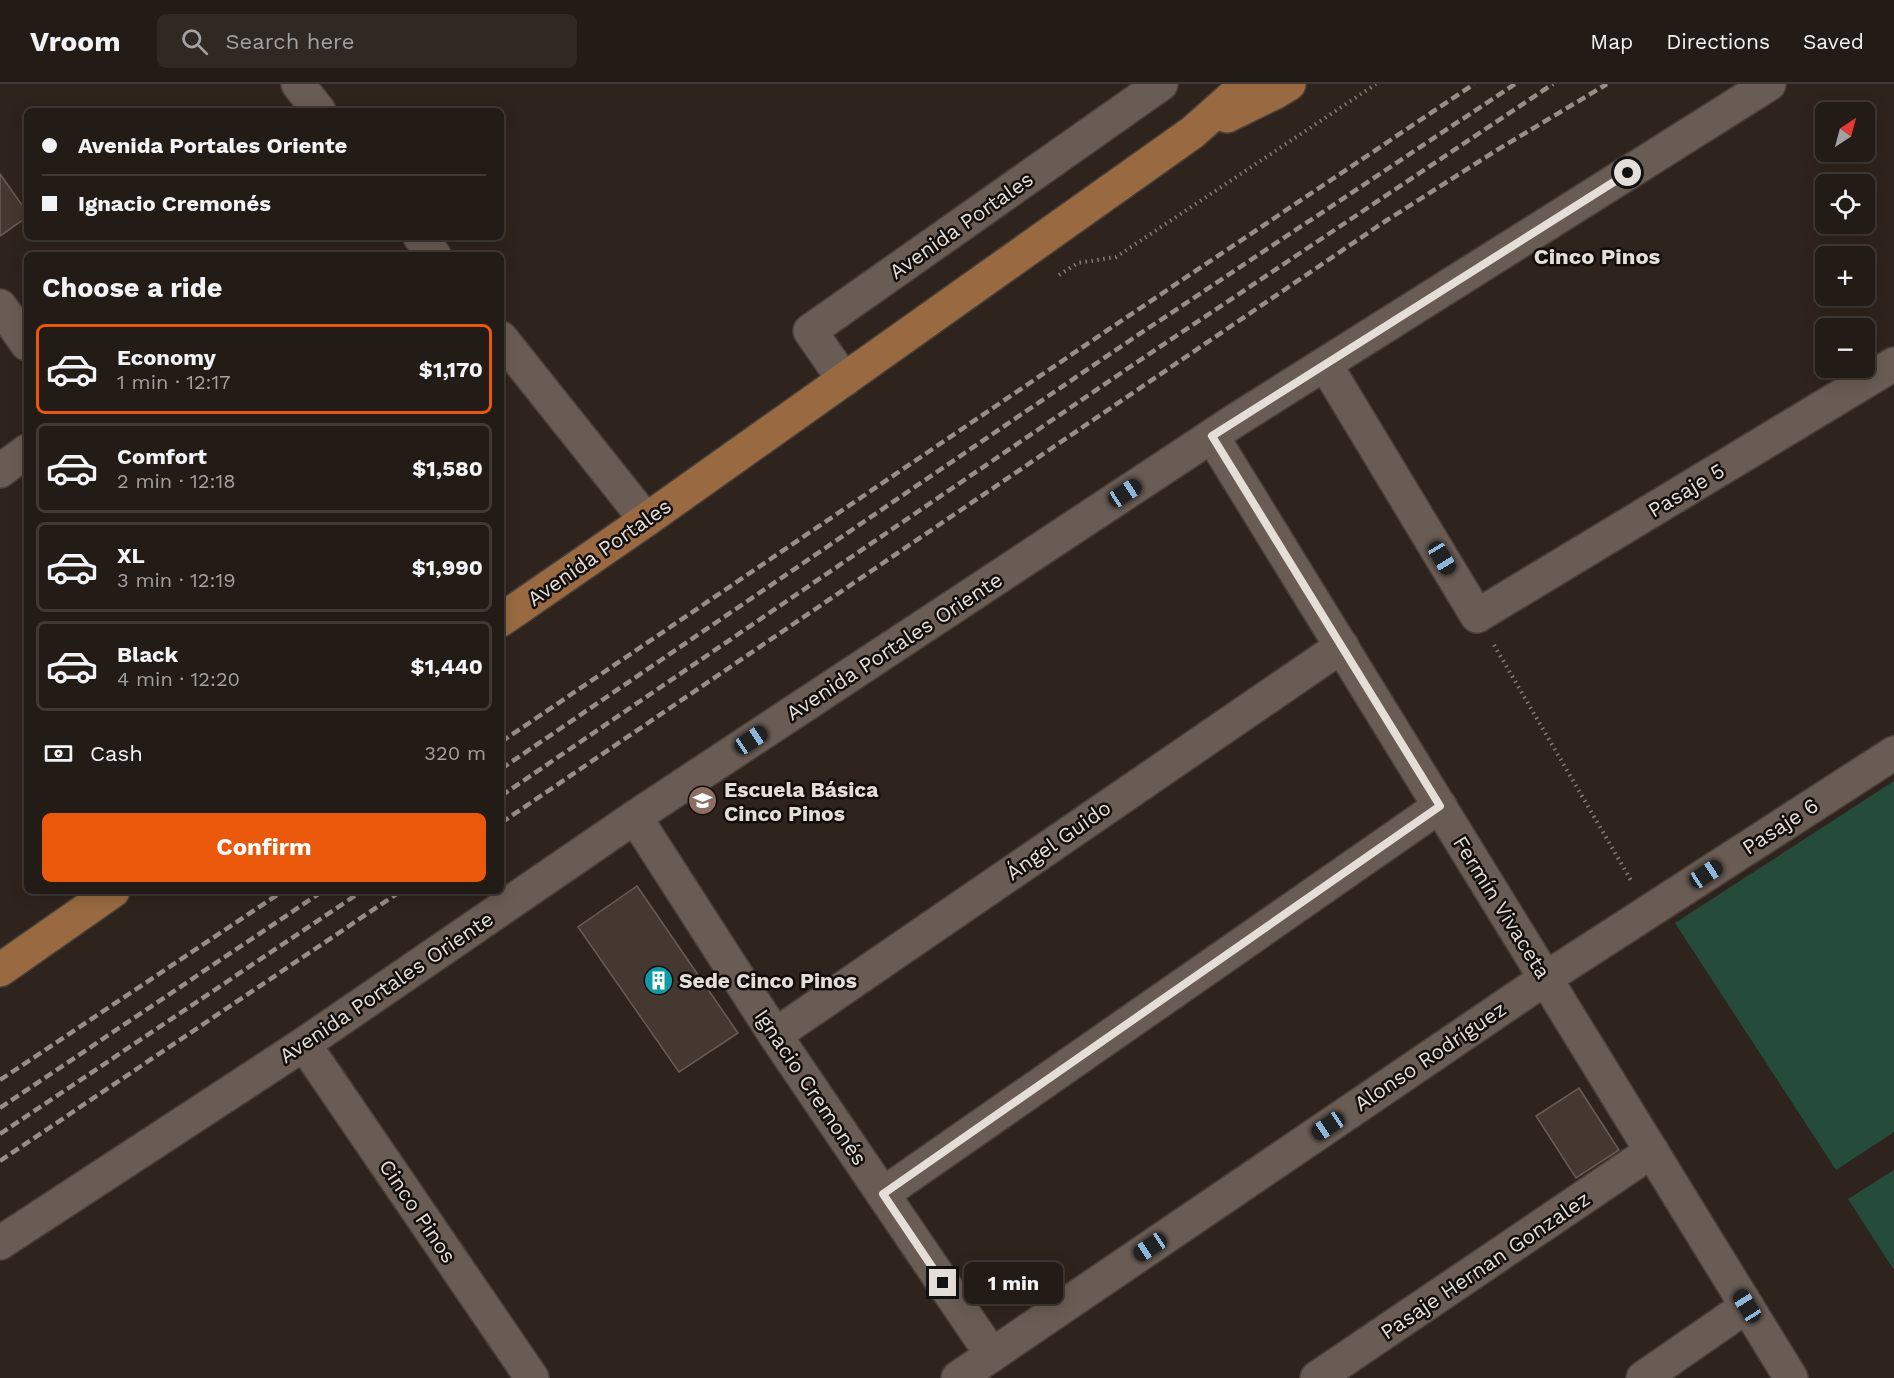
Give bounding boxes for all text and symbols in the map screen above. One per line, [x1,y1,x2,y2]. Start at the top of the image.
search box [157,14,577,68]
text: Vroom [30,25,121,58]
icon: search [178,25,211,58]
text: Search here [226,29,354,54]
text: Map [1590,29,1633,54]
text: Directions [1666,29,1770,54]
text: Saved [1803,29,1864,54]
north arrow [1815,102,1875,162]
map controls [1815,102,1875,378]
text: Avenida Portales Oriente [78,133,347,158]
route start [1614,159,1641,186]
street label: Avenida Portales [884,166,1038,284]
button: locate [1815,174,1875,234]
text: Ignacio Cremonés [78,191,271,216]
district label: Cinco Pinos [1534,244,1661,269]
button: + [1815,246,1875,306]
text: Choose a ride [42,272,222,304]
button: − [1815,318,1875,378]
icon: car [45,342,99,396]
text: Economy [117,345,216,370]
text: $1,170 [419,357,483,382]
text: 1 min · 12:17 [117,370,231,394]
icon: car [45,441,99,495]
text: Comfort [117,444,207,469]
text: $1,580 [412,456,483,481]
street label: Pasaje 5 [1643,457,1729,523]
text: 2 min · 12:18 [117,469,236,493]
car [1105,476,1145,510]
street label: Avenida Portales [522,493,676,611]
car [1425,538,1459,578]
icon: car [45,540,99,594]
text: XL [117,543,145,568]
text: $1,990 [412,555,483,580]
street label: Avenida Portales Oriente [781,567,1007,725]
text: 3 min · 12:19 [117,568,236,592]
icon: car [45,639,99,693]
text: Black [117,642,178,667]
text: $1,440 [411,654,483,679]
text: 4 min · 12:20 [117,667,240,691]
car [731,722,771,758]
icon: cash [42,737,75,770]
text: Cash [90,741,143,766]
text: 320 m [424,741,486,765]
place label: Escuela Básica Cinco Pinos [724,777,879,826]
school or university icon: Escuela Básica Cinco Pinos [687,785,719,817]
street label: Pasaje 6 [1737,792,1823,860]
street label: Ángel Guido [1001,795,1115,885]
button: Confirm [42,813,486,882]
street label: Fermín Vivaceta [1448,831,1556,983]
car [1686,857,1726,891]
street label: Avenida Portales Oriente [274,906,498,1068]
building icon: Sede Cinco Pinos [642,964,674,996]
place label: Sede Cinco Pinos [679,968,857,993]
street label: Alonso Rodríguez [1349,996,1511,1116]
street label: Ignacio Cremonés [750,1004,872,1170]
car [1308,1108,1348,1144]
street label: Cinco Pinos [374,1154,462,1268]
street label: Pasaje Hernan Gonzalez [1376,1186,1594,1344]
car [1130,1229,1170,1265]
callout: 1 min [964,1262,1063,1304]
route end [929,1269,956,1296]
text: 1 min [988,1271,1039,1295]
car [1730,1286,1764,1326]

